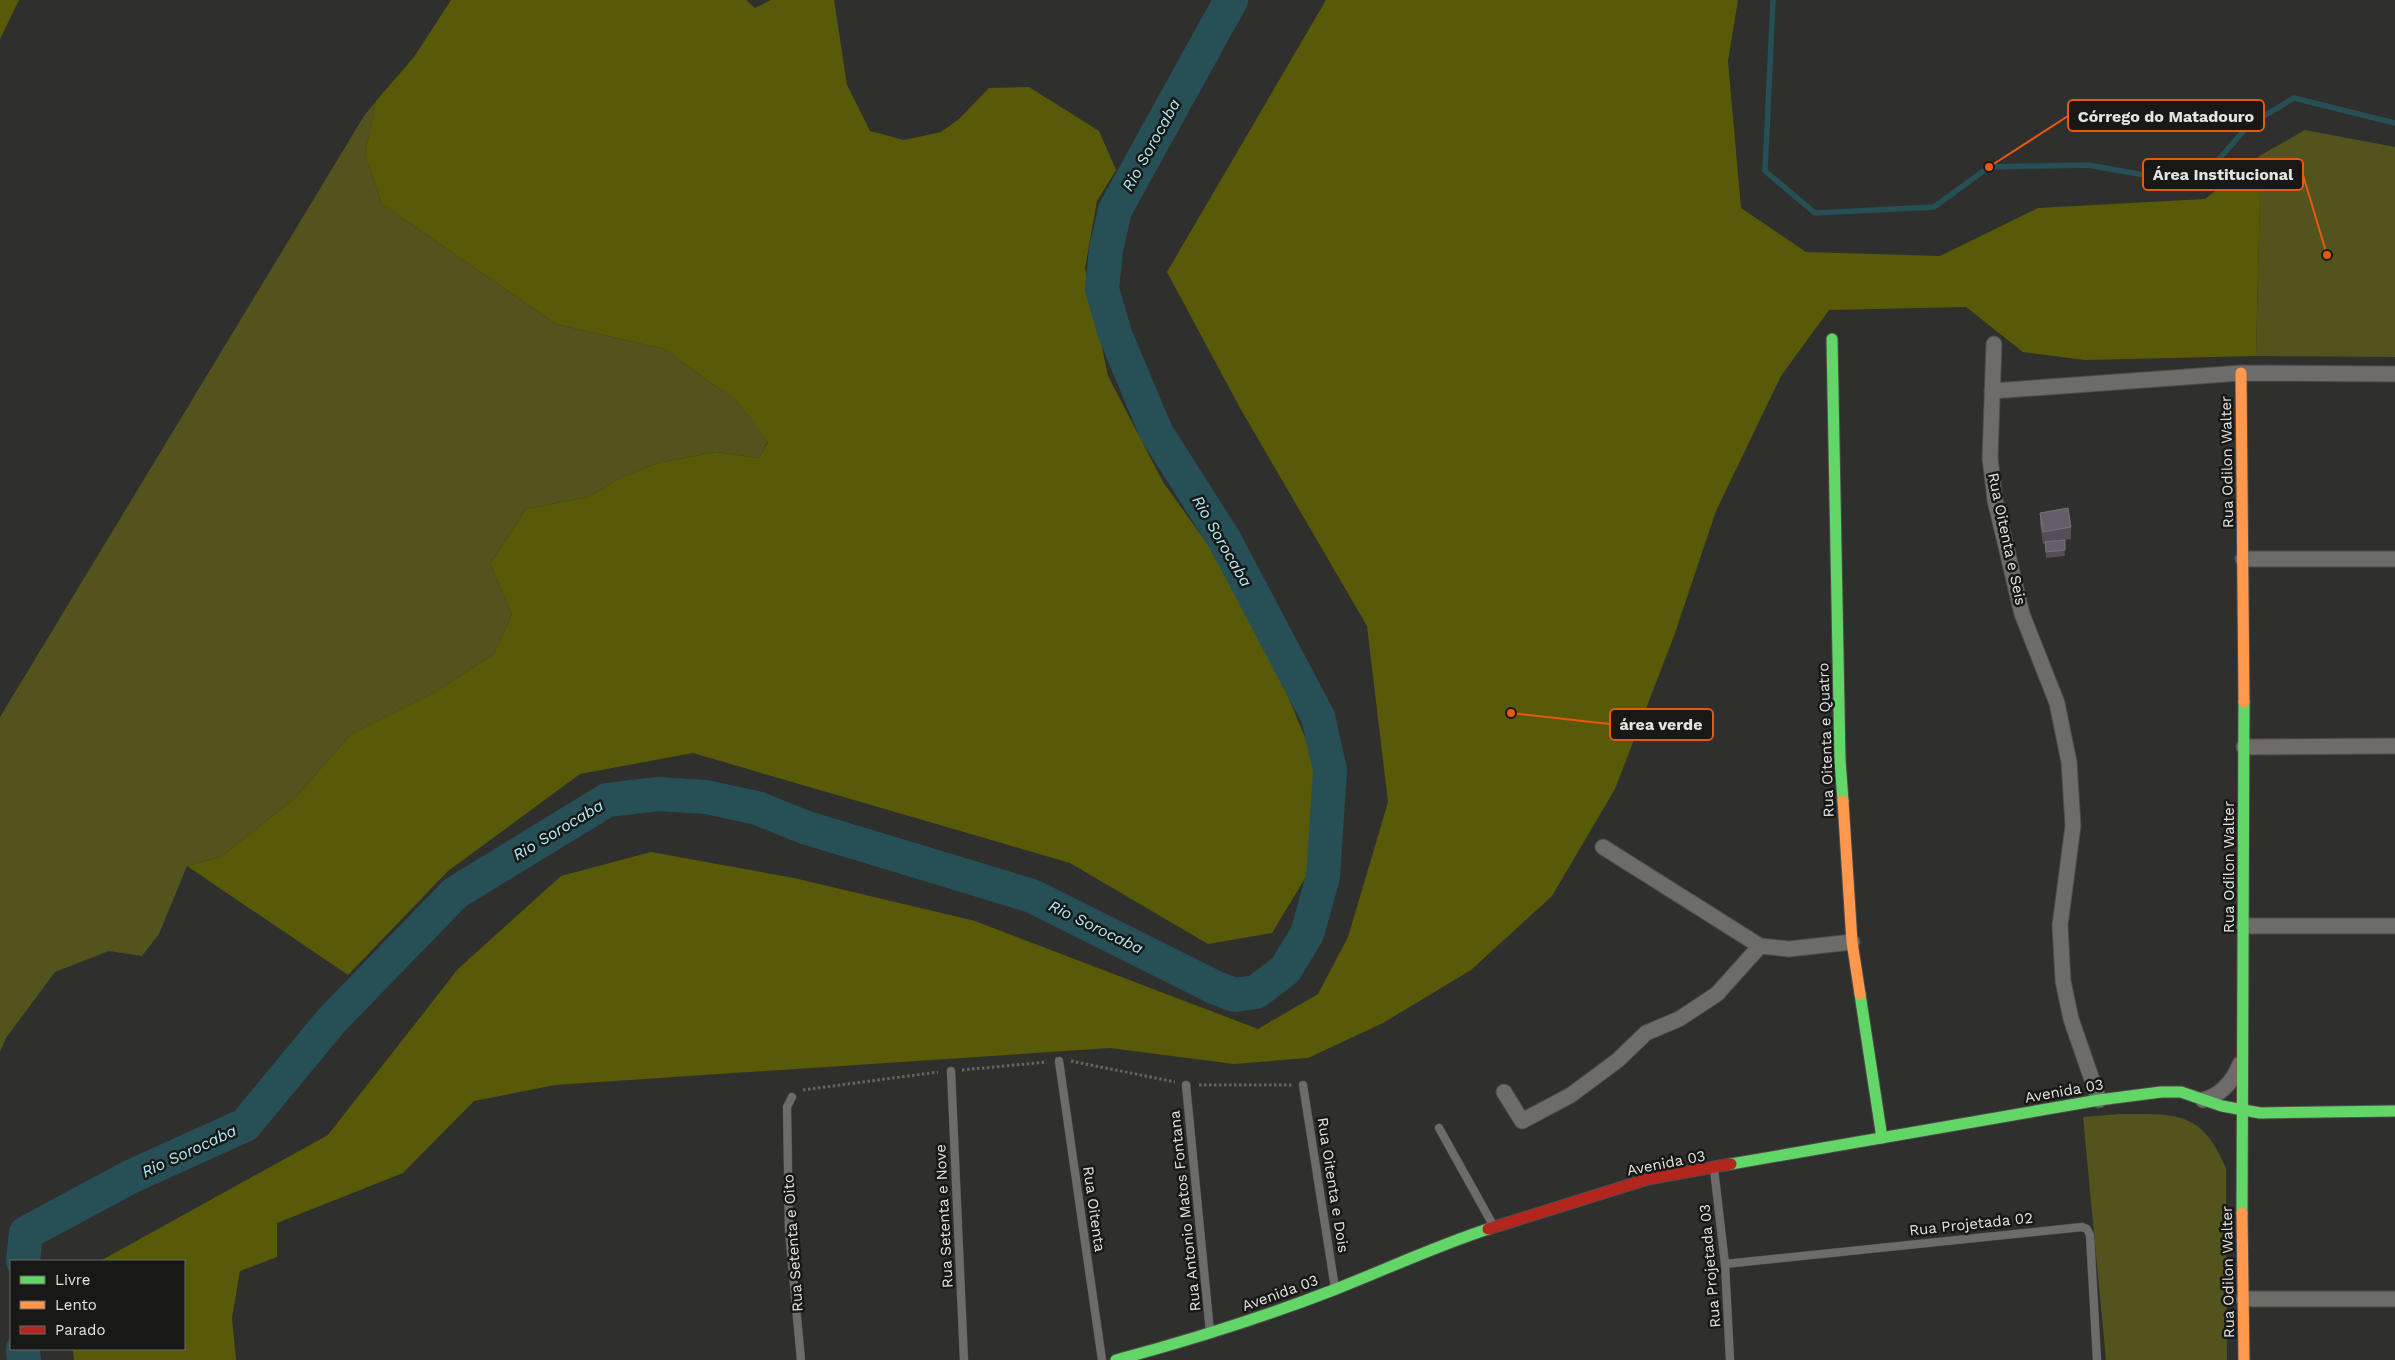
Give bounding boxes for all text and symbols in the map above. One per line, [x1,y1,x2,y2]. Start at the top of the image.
water label: Rio Sorocaba [1118,95,1184,194]
callout: Córrego do Matadouro [2068,100,2264,131]
text: Córrego do Matadouro [2078,107,2255,126]
callout: Área Institucional [2143,159,2303,190]
text: Área Institucional [2153,165,2294,184]
street label: Rua Odilon Walter [2217,396,2237,528]
street label: Rua Oitenta e Seis [1984,471,2030,607]
water label: Rio Sorocaba [1188,492,1256,590]
street label: Rua Oitenta e Quatro [1814,662,1838,818]
callout: área verde [1610,709,1713,740]
text: área verde [1620,715,1702,734]
water label: Rio Sorocaba [509,795,607,865]
street label: Rua Odilon Walter [2220,801,2238,933]
water label: Rio Sorocaba [1046,896,1146,958]
street label: Avenida 03 [2023,1075,2105,1107]
street label: Rua Antonio Matos Fontana [1165,1109,1204,1312]
street label: Rua Oitenta e Dois [1313,1116,1353,1254]
water label: Rio Sorocaba [139,1121,240,1181]
street label: Rua Setenta e Nove [931,1144,957,1288]
street label: Avenida 03 [1625,1147,1707,1179]
street label: Rua Oitenta [1079,1165,1109,1254]
street label: Rua Setenta e Oito [779,1173,807,1313]
street label: Rua Projetada 03 [1696,1203,1724,1329]
street label: Rua Odilon Walter [2218,1206,2238,1338]
street label: Rua Projetada 02 [1908,1209,2034,1239]
legend [10,1260,185,1350]
text: Livre [55,1271,90,1289]
street label: Avenida 03 [1240,1271,1320,1315]
text: Lento [55,1296,97,1314]
text: Parado [55,1321,105,1339]

